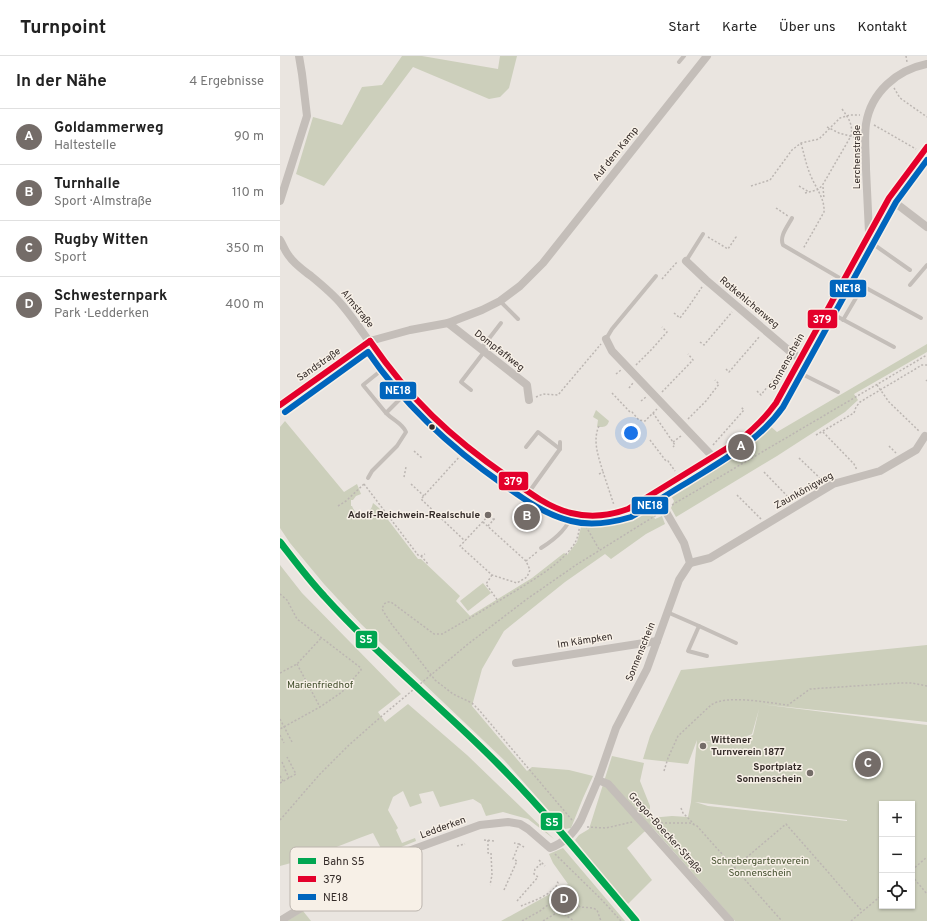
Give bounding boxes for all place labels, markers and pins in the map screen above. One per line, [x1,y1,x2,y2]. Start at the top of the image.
unlabelled marker [427,422,437,432]
pin: A [728,432,754,462]
pin: B [514,502,540,532]
place label: Adolf-Reichwein-Realschule [348,509,480,522]
marker: Adolf-Reichwein-Realschule [483,510,493,520]
place label: Wittener Turnverein 1877 [711,734,785,759]
marker: Wittener Turnverein 1877 [698,741,708,751]
pin: C [855,749,881,779]
place label: Sportplatz Sonnenschein [736,761,802,786]
marker: Sportplatz Sonnenschein [805,768,815,778]
pin: D [551,885,577,915]

